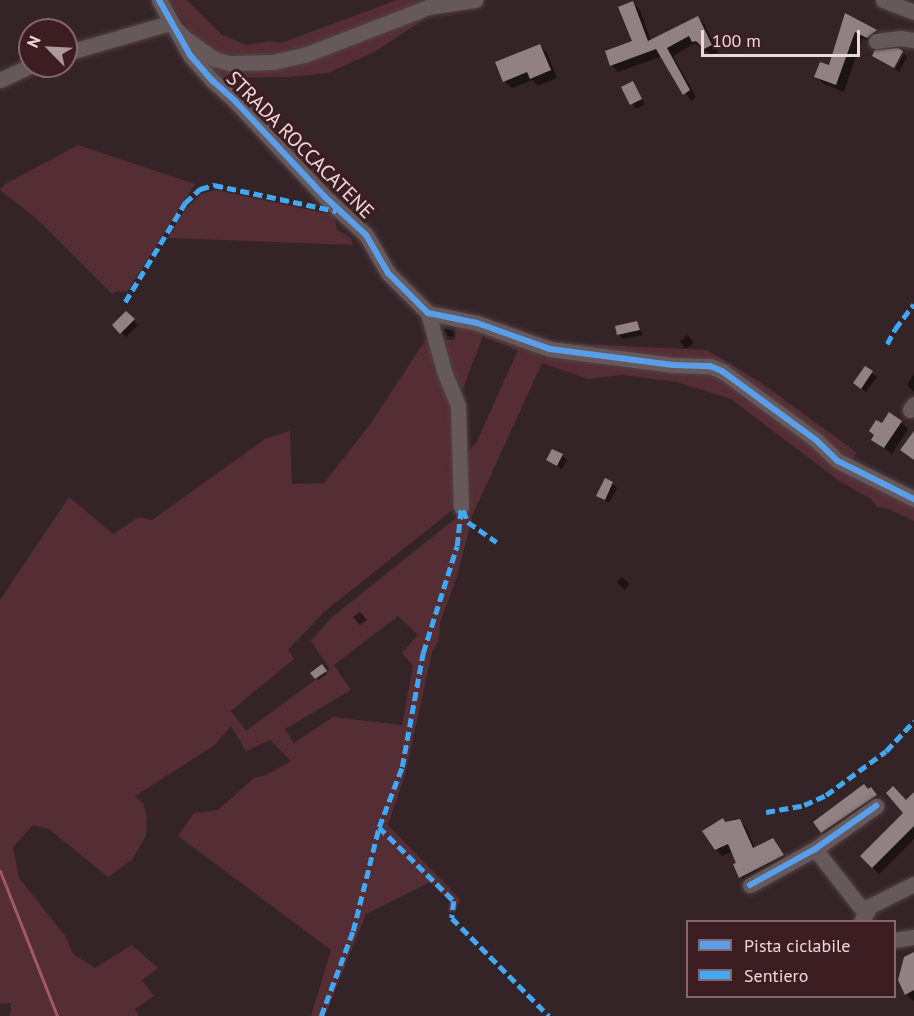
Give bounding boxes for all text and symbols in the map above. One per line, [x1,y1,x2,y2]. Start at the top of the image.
north arrow [18,18,78,78]
scale bar [704,18,863,56]
text: 100 m [712,29,761,52]
text: N [22,33,45,50]
street label: STRADA ROCCACATENE [221,66,379,224]
legend [686,920,896,998]
text: Pista ciclabile [744,934,851,957]
text: Sentiero [744,964,808,987]

